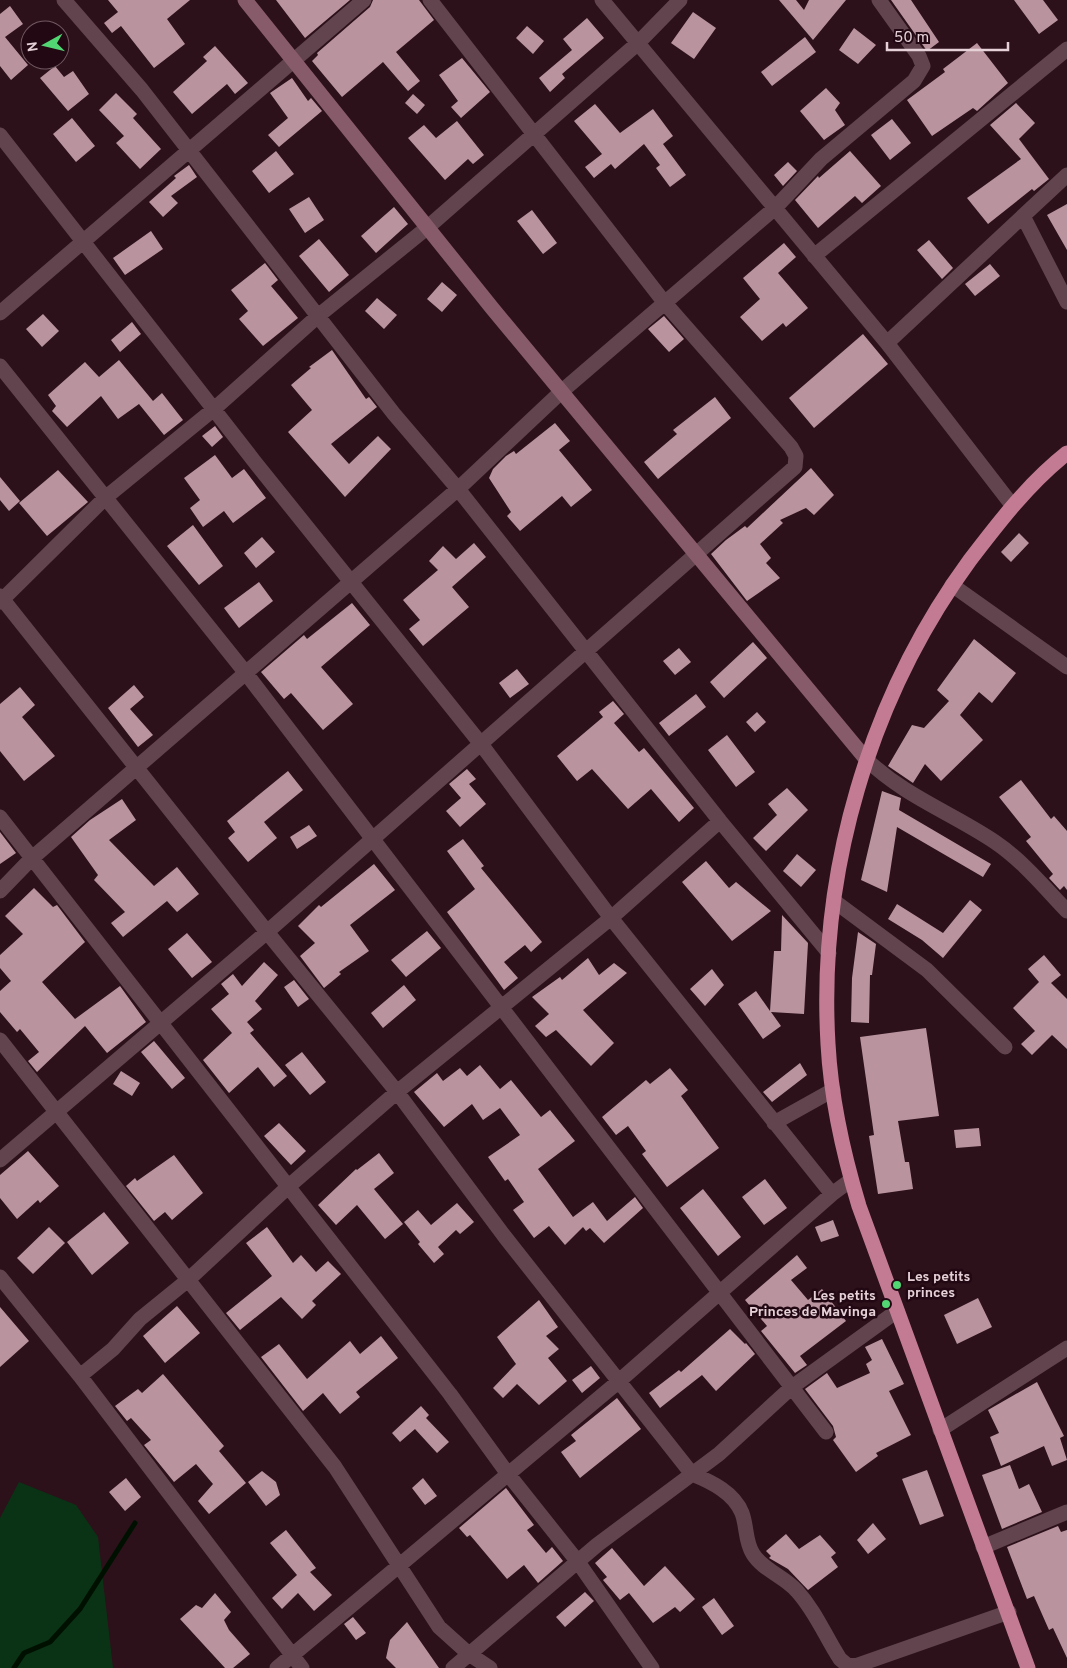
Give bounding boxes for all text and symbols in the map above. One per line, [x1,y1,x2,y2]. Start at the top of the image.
north arrow [20,20,70,70]
scale bar [887,20,1008,52]
text: 50 m [894,29,929,48]
text: N [24,40,43,53]
place label: Les petits princes [907,1269,970,1302]
marker: Les petits princes [891,1279,903,1291]
place label: Les petits Princes de Mavinga [749,1288,876,1321]
marker: Les petits Princes de Mavinga [880,1298,892,1310]

